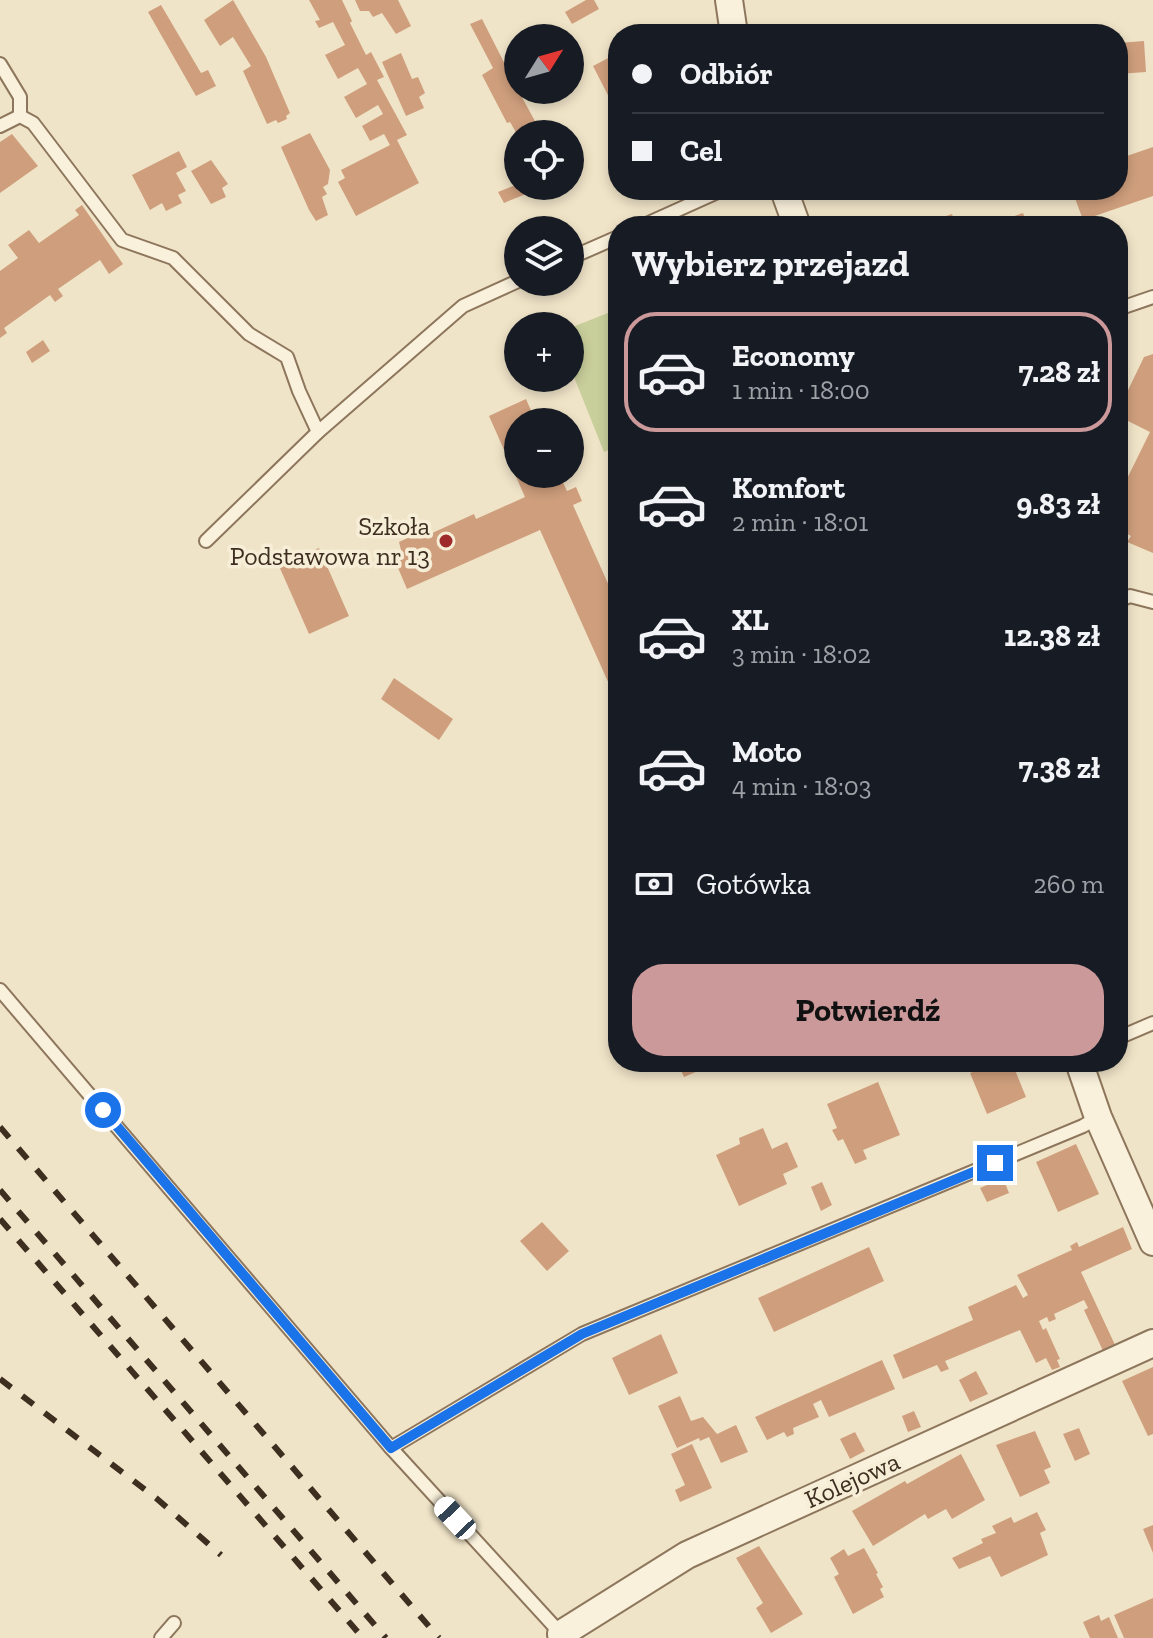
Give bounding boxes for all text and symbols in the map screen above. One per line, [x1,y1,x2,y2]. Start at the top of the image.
north arrow [504,24,584,104]
map controls [504,24,584,488]
text: Odbiór [680,56,773,92]
button: locate [504,120,584,200]
text: Cel [680,133,722,169]
button: layers [504,216,584,296]
text: Wybierz przejazd [632,242,909,285]
button: + [504,312,584,392]
icon: car [636,336,708,408]
text: Economy [732,338,855,374]
text: 7.28 zł [1018,354,1100,390]
text: 1 min · 18:00 [732,374,870,406]
button: − [504,408,584,488]
icon: car [636,468,708,540]
text: Komfort [732,470,845,506]
text: 9.83 zł [1016,486,1100,522]
text: 2 min · 18:01 [732,506,868,538]
place label: Szkoła Podstawowa nr 13 [230,510,430,572]
marker: Szkoła Podstawowa nr 13 [437,532,455,550]
icon: car [636,600,708,672]
text: XL [732,602,769,638]
text: 12.38 zł [1004,618,1100,654]
text: 3 min · 18:02 [732,638,871,670]
icon: car [636,732,708,804]
text: Moto [732,734,802,770]
text: 7.38 zł [1019,750,1100,786]
text: 4 min · 18:03 [732,770,872,802]
icon: cash [632,862,676,906]
text: Gotówka [696,866,811,902]
text: 260 m [1033,868,1104,900]
button: Potwierdź [632,964,1104,1056]
route start [85,1092,121,1128]
route end [977,1145,1013,1181]
street label: Kolejowa [799,1445,905,1515]
car [430,1492,480,1544]

